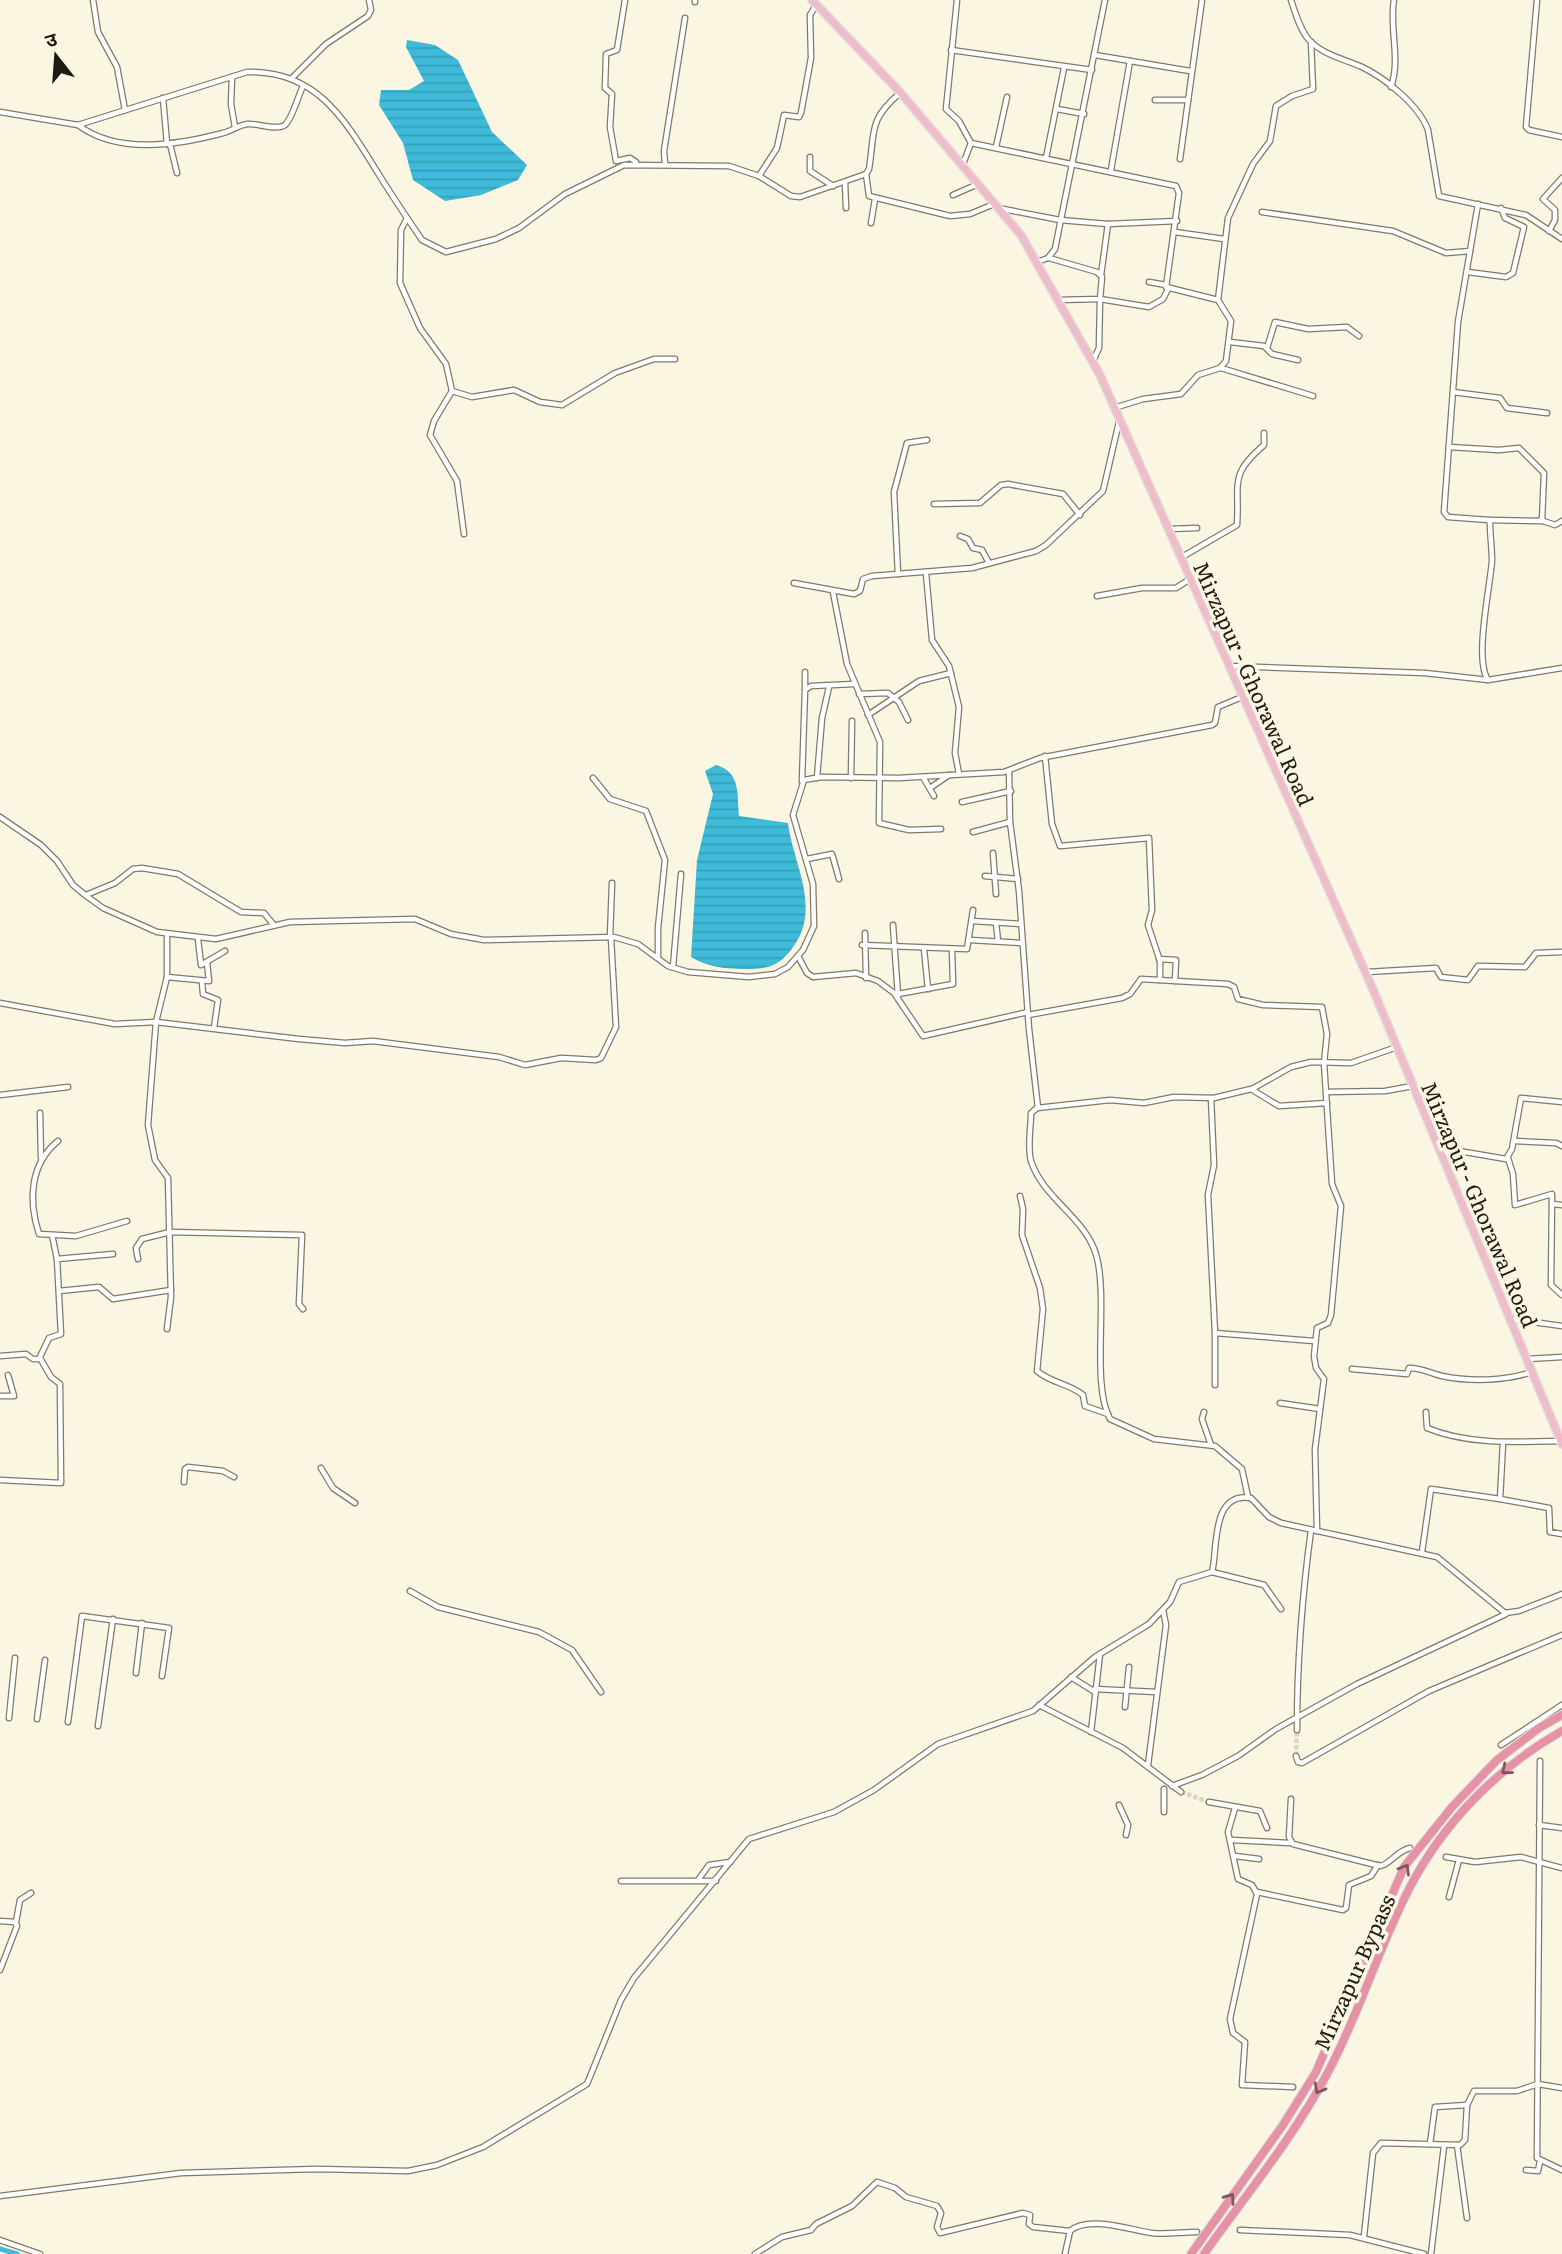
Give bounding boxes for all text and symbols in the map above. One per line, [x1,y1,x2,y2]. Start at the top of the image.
north arrow [21,21,91,91]
text: उ [41,24,61,54]
street label: Mirzapur - Ghorawal Road [1187,556,1323,810]
street label: Mirzapur - Ghorawal Road [1415,1076,1547,1332]
one-way arrow [1502,1762,1515,1774]
one-way arrow [1397,1864,1410,1877]
street label: Mirzapur Bypass [1305,1889,1401,2055]
one-way arrow [1314,2082,1327,2094]
one-way arrow [1222,2193,1234,2206]

